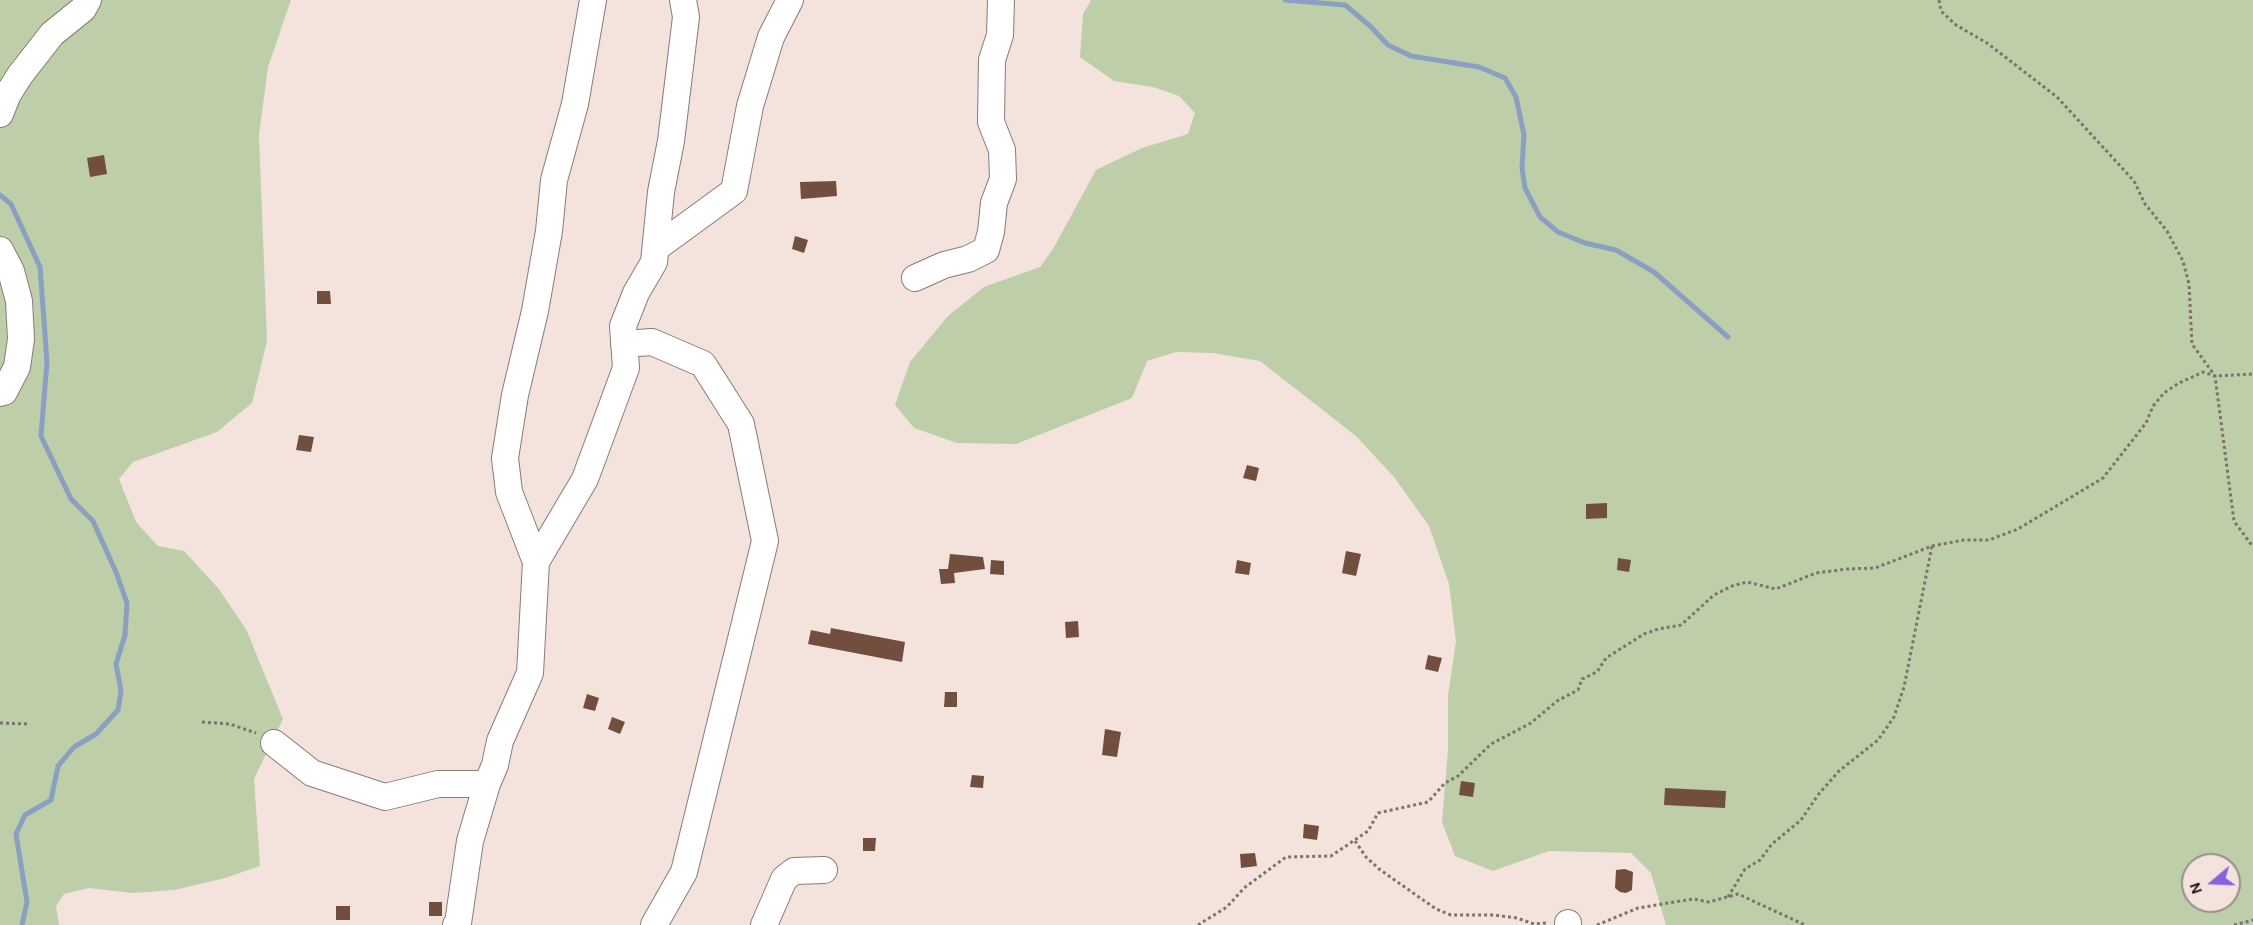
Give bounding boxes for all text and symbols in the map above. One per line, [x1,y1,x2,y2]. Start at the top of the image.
north arrow [2181,853,2241,913]
text: N [2185,880,2206,897]

